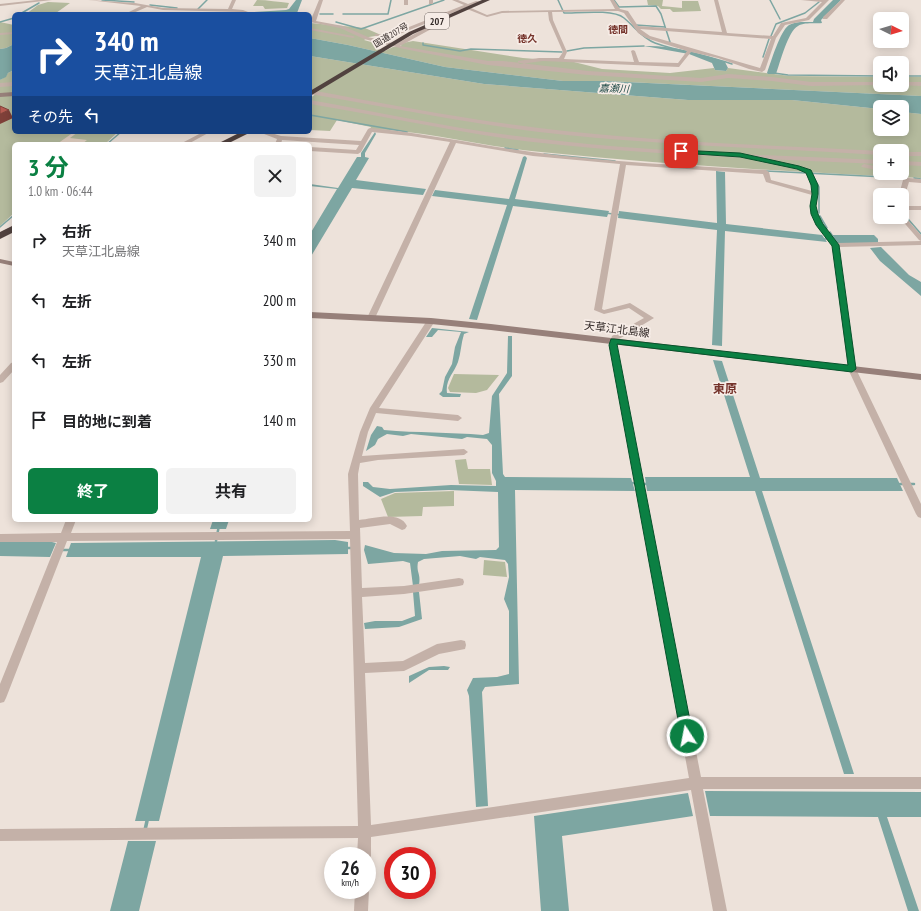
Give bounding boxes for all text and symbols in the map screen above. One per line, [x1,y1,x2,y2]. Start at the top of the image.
north arrow [873,12,909,48]
map controls [873,12,909,224]
road number: 207 [425,13,449,29]
street label: 国道207号 [371,20,410,49]
text: 340 m [94,22,158,59]
district label: 徳間 [608,23,628,36]
icon: right [28,28,80,80]
district label: 徳久 [517,32,537,45]
button: sound [873,56,909,92]
text: 天草江北島線 [94,61,202,84]
water label: 嘉瀬川 [599,81,630,96]
button: layers [873,100,909,136]
icon: left [81,104,103,126]
text: その先 [28,107,73,126]
pin [664,134,698,168]
icon: arrive [670,140,692,162]
button: + [873,144,909,180]
text: 3 分 [28,152,68,183]
button: close [254,155,296,197]
text: 1.0 km · 06:44 [28,183,93,200]
button: − [873,188,909,224]
text: 右折 [62,222,92,241]
icon: right [28,229,50,251]
text: 340 m [263,231,296,250]
text: 天草江北島線 [62,243,140,260]
icon: left [28,289,50,311]
text: 200 m [263,291,296,310]
text: 左折 [62,292,92,311]
street label: 天草江北島線 [583,318,651,340]
icon: left [28,349,50,371]
text: 330 m [263,351,296,370]
text: 左折 [62,352,92,371]
district label: 東原 [713,381,737,396]
icon: arrive [28,409,50,431]
text: 140 m [263,411,296,430]
text: 目的地に到着 [62,412,152,431]
button: 終了 [28,468,158,514]
button: 共有 [166,468,296,514]
position arrow [666,715,708,757]
speed limit sign: 30 [384,847,436,899]
text: 26 [340,855,360,881]
text: km/h [341,876,359,889]

